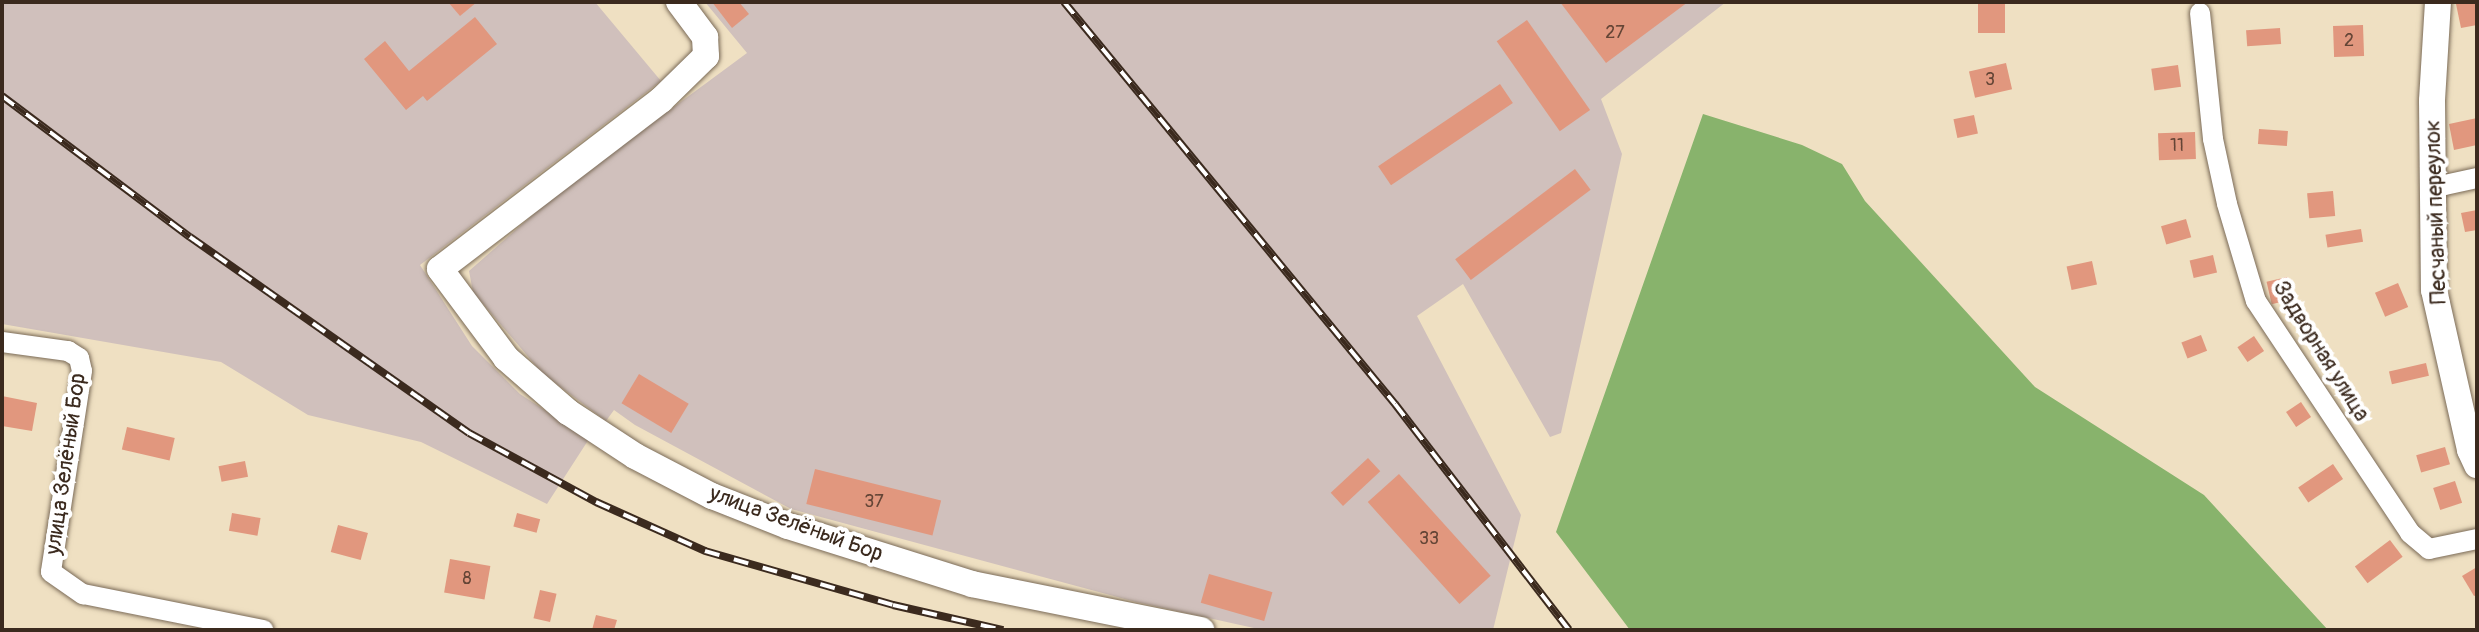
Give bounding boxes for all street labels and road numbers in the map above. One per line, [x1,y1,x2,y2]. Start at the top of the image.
street label: Песчаный переулок [2420,119,2452,305]
street label: Задворная улица [2267,276,2375,426]
street label: улица Зелёный Бор [40,372,92,556]
street label: улица Зелёный Бор [706,480,886,568]

